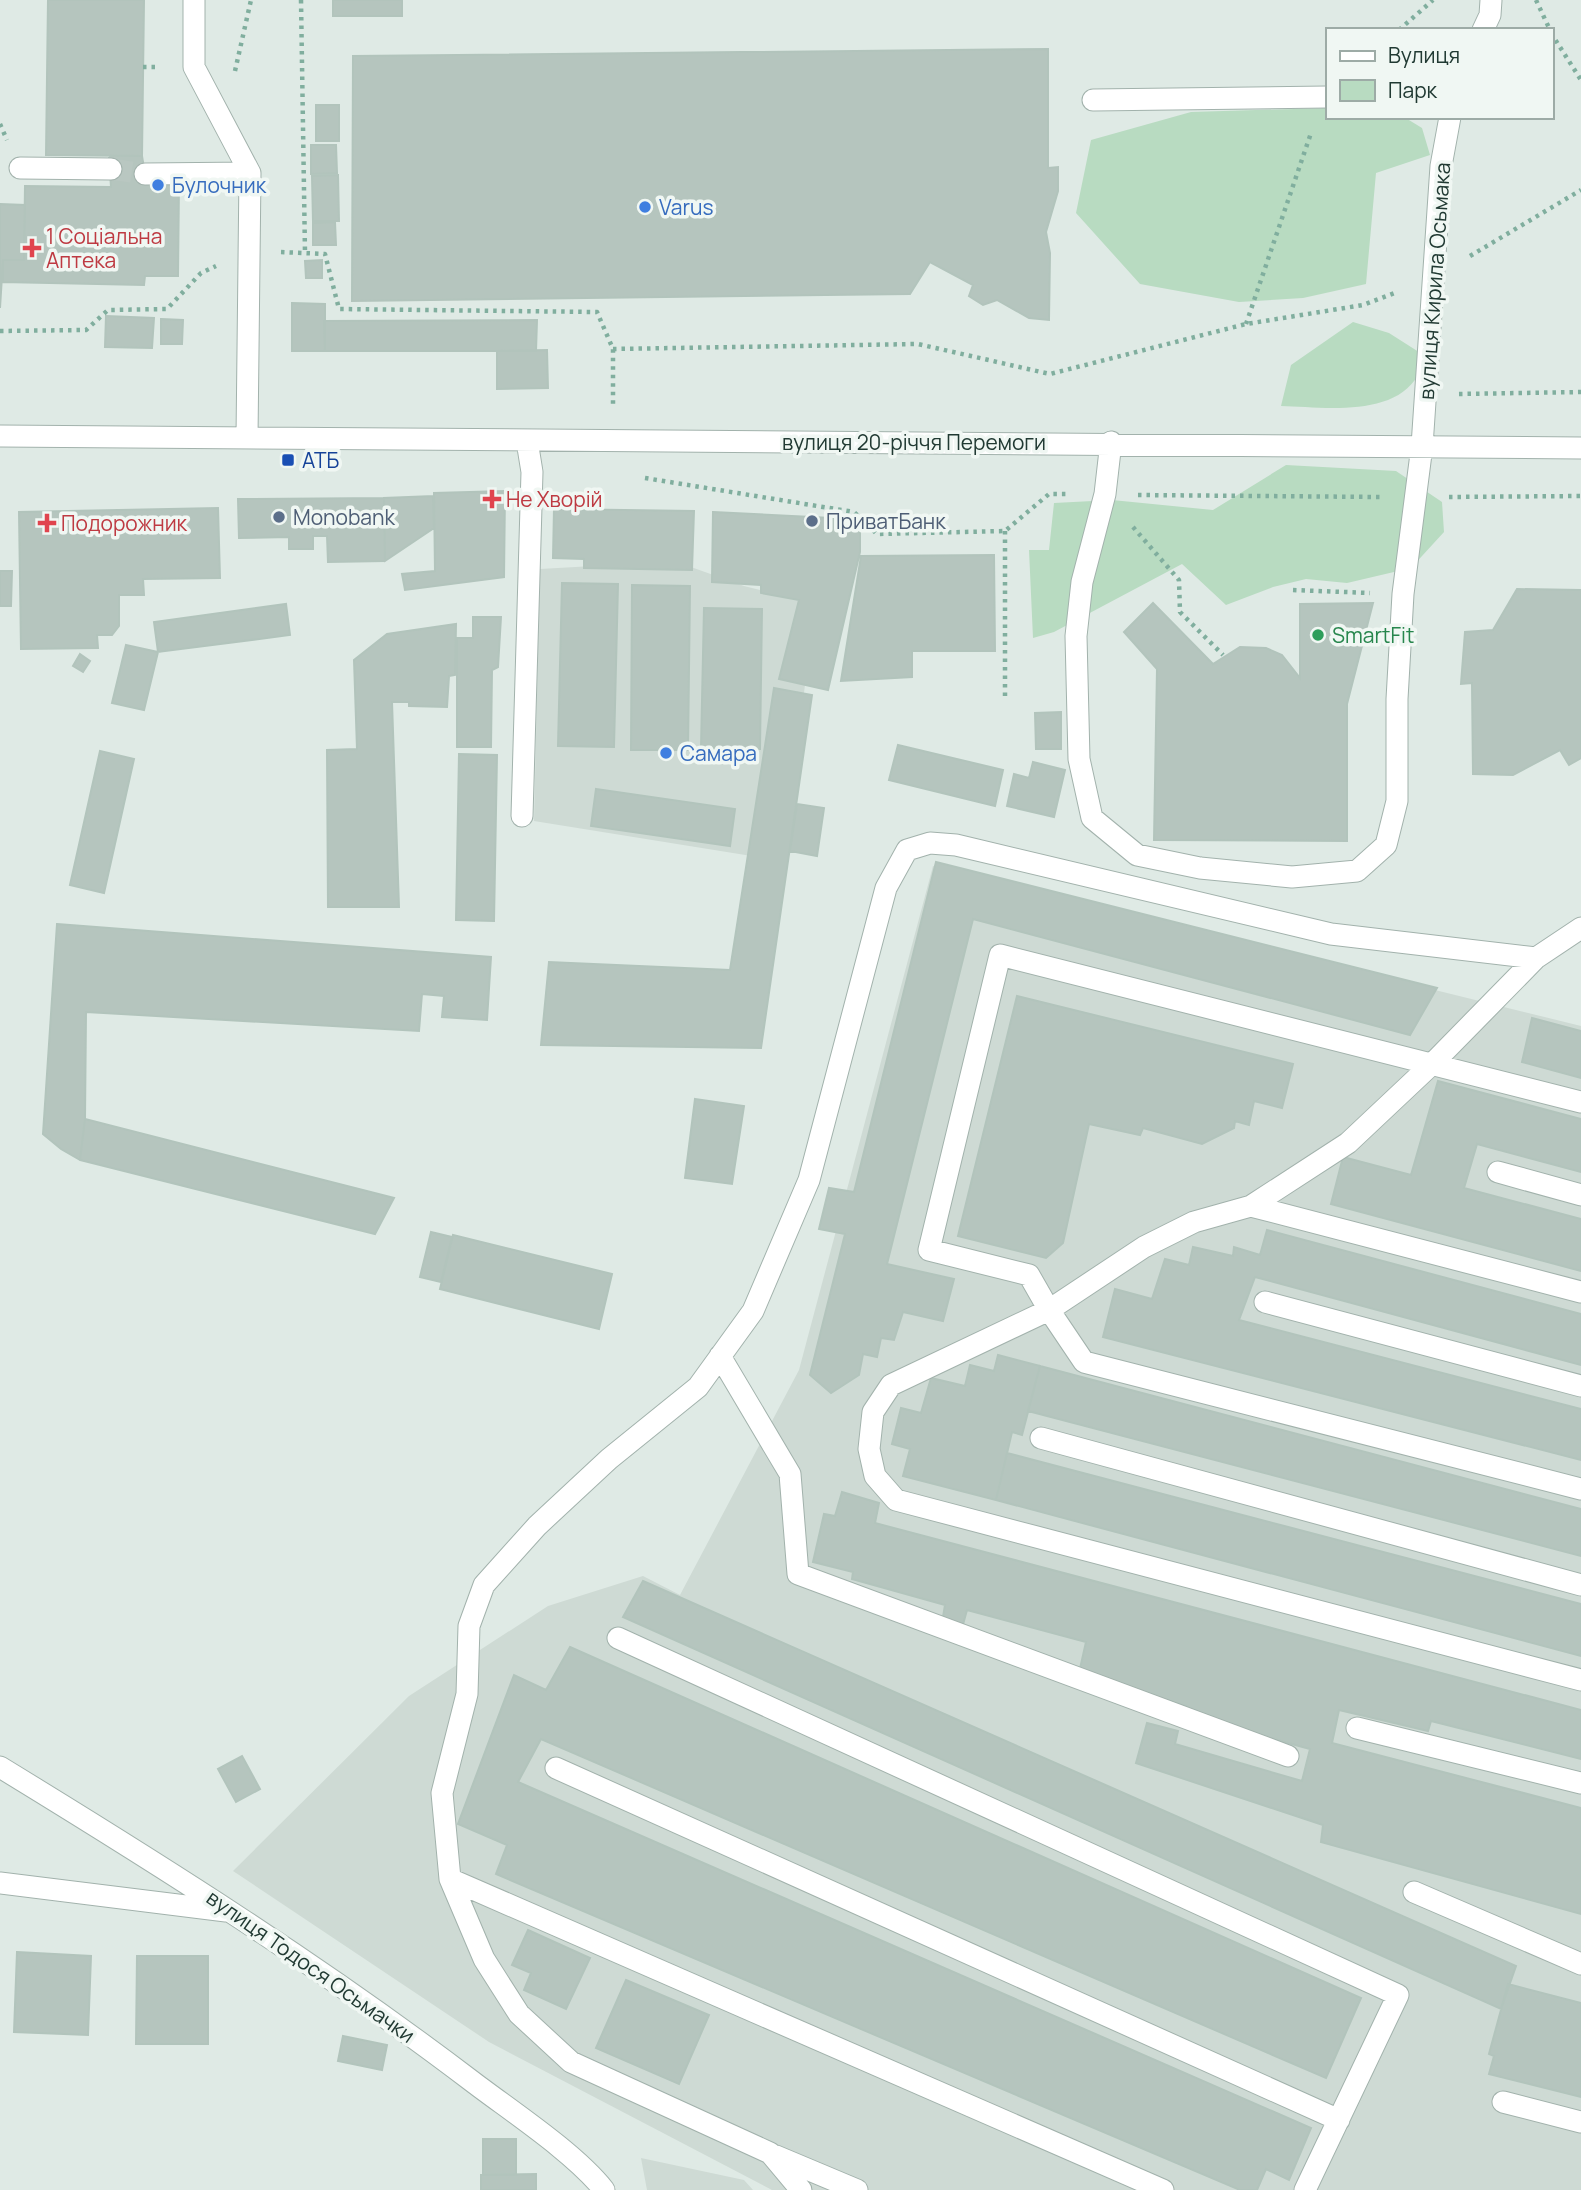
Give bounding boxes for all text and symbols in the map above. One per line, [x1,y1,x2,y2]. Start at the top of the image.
legend [1326,28,1553,119]
text: Вулиця [1388,41,1460,69]
text: Парк [1388,76,1438,104]
street label: вулиця Кирила Осьмака [1412,161,1456,401]
place label: Булочник [172,171,267,199]
marker: Булочник [150,177,166,193]
place label: Varus [659,193,713,221]
marker: Varus [637,199,653,215]
place label: 1 Соціальна Аптека [46,222,162,274]
marker: 1 Соціальна Аптека [24,240,40,256]
street label: вулиця 20-річчя Перемоги [782,428,1046,456]
place label: АТБ [302,446,340,474]
marker: АТБ [280,452,296,468]
place label: Не Хворій [506,485,603,513]
marker: Не Хворій [484,491,500,507]
place label: Monobank [293,503,395,531]
place label: ПриватБанк [826,507,946,535]
place label: Подорожник [61,509,188,537]
marker: Monobank [271,509,287,525]
marker: ПриватБанк [804,513,820,529]
marker: Подорожник [39,515,55,531]
place label: SmartFit [1332,621,1414,649]
marker: SmartFit [1310,627,1326,643]
place label: Самара [680,739,757,767]
marker: Самара [658,745,674,761]
street label: вулиця Тодося Осьмачки [201,1883,421,2049]

